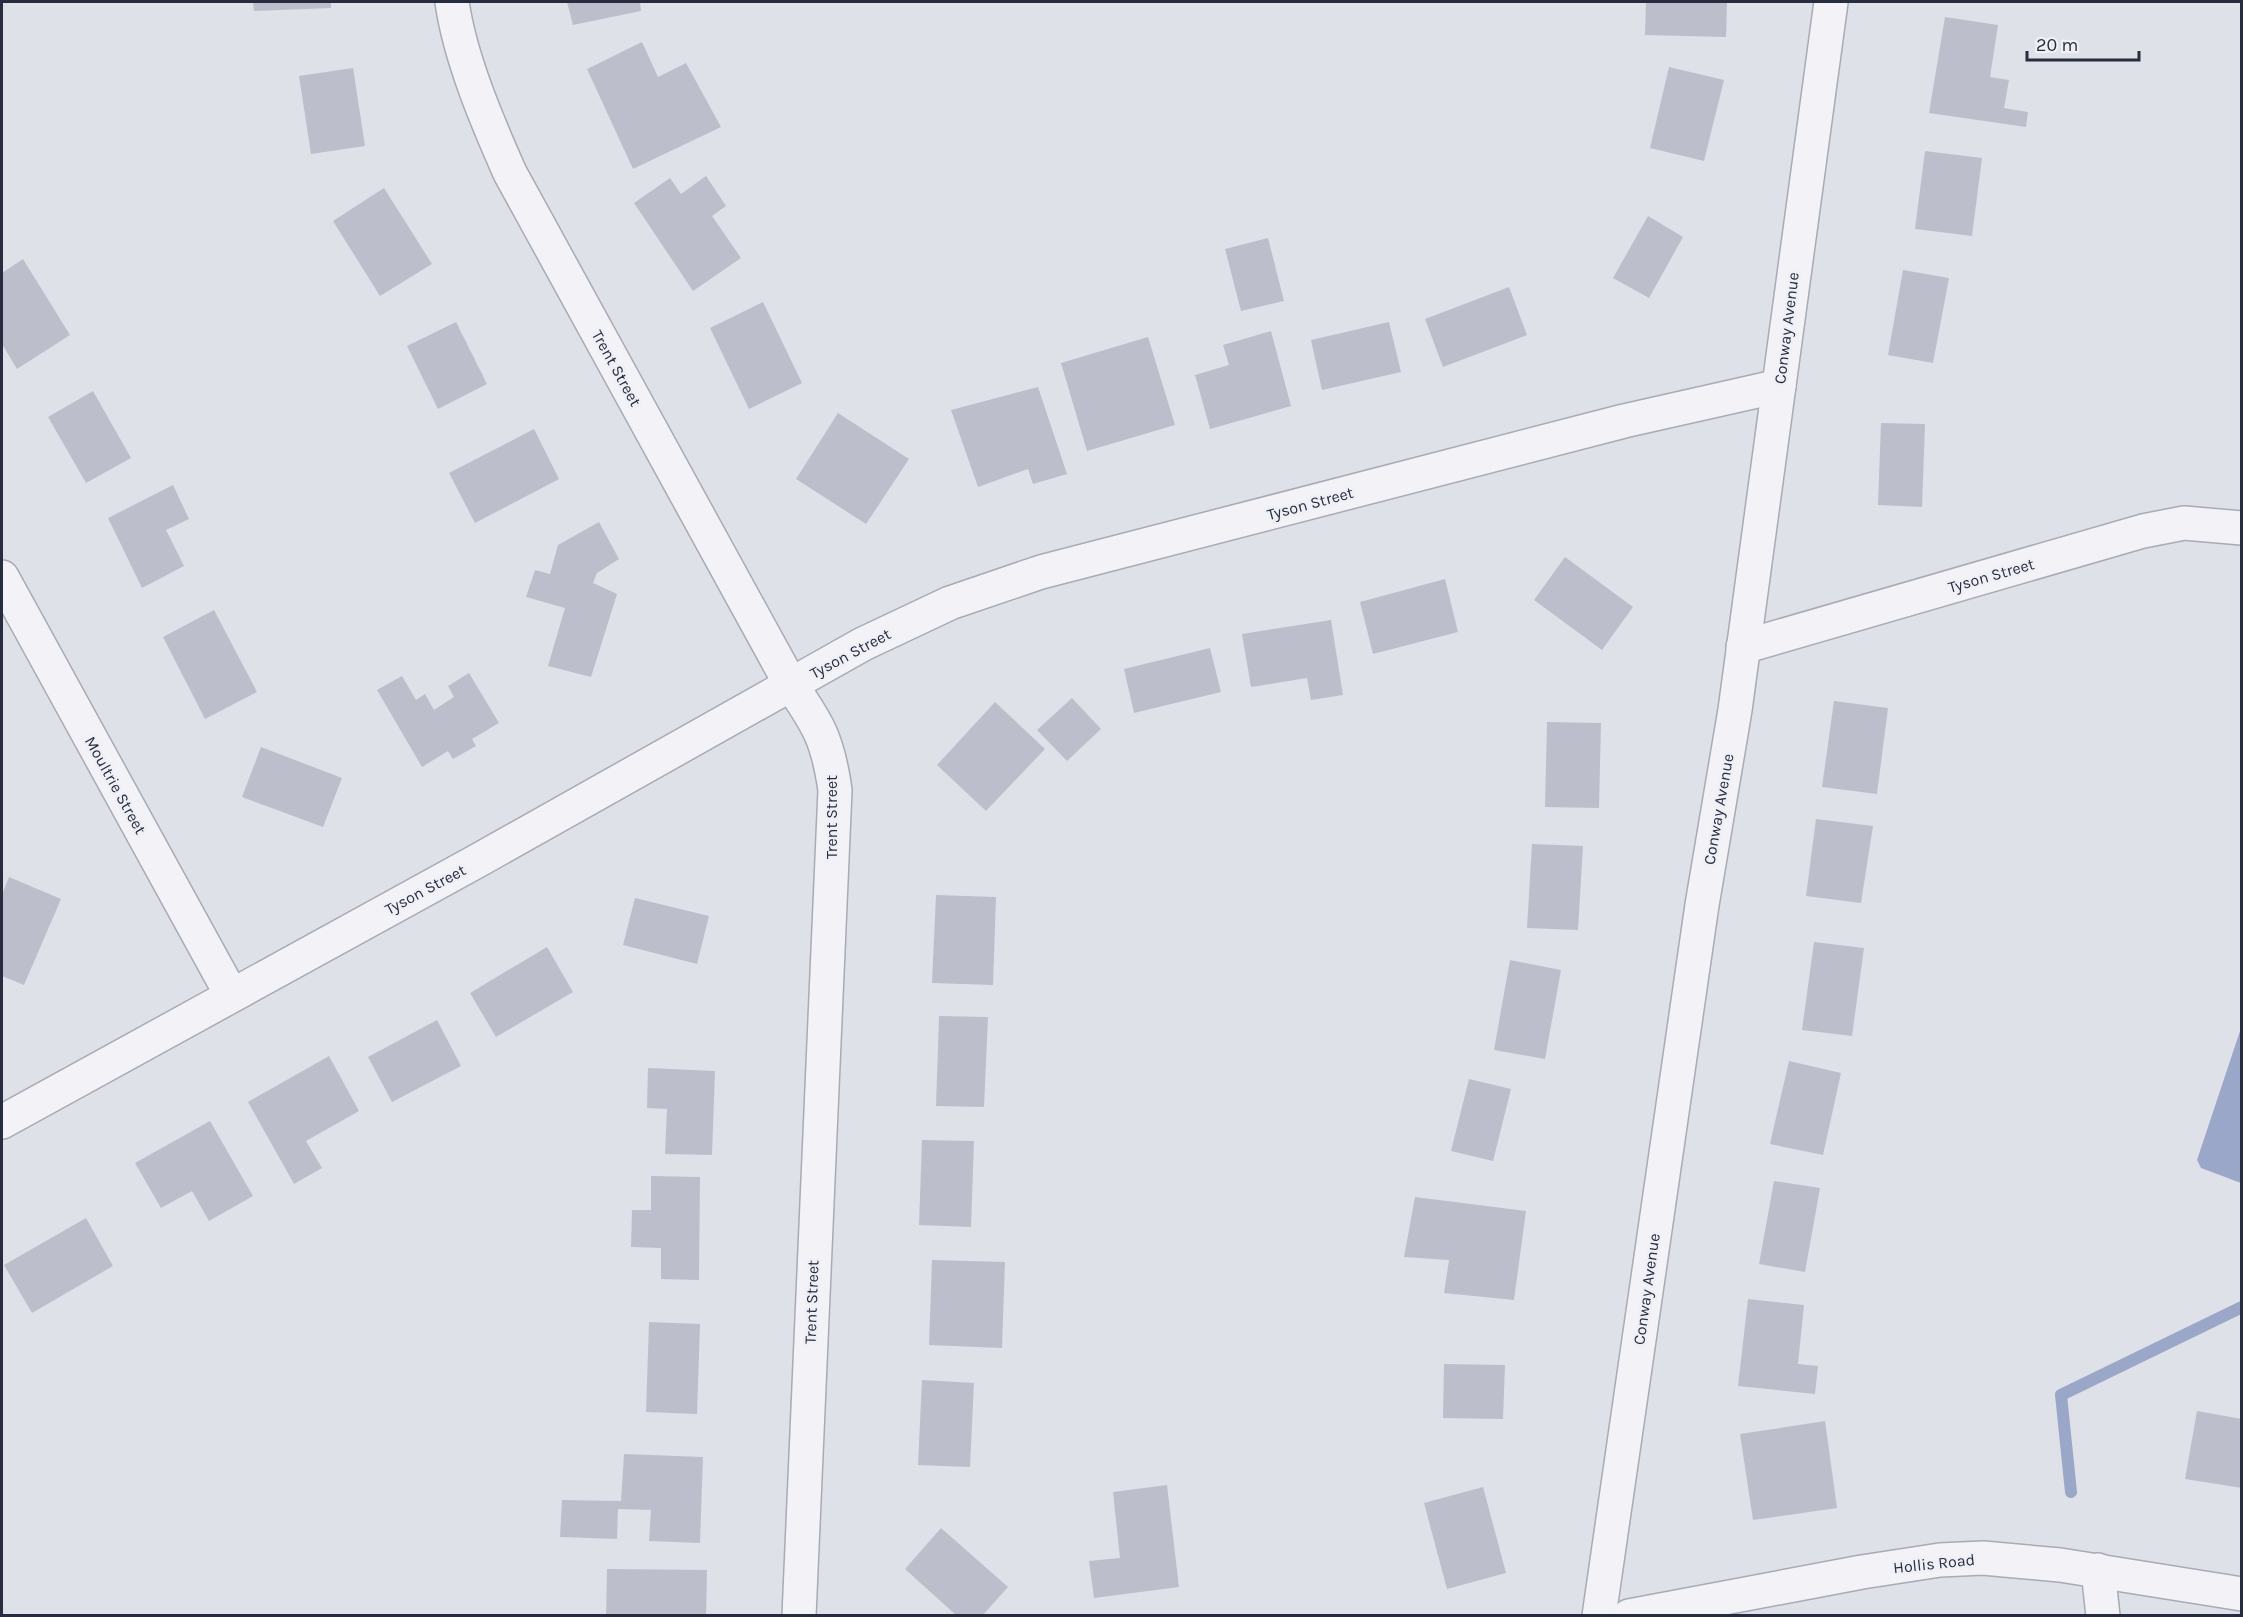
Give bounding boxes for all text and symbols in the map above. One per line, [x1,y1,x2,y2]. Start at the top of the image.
scale bar [2027,24,2140,62]
text: 20 m [2036,34,2078,56]
street label: Conway Avenue [1770,271,1803,385]
street label: Trent Street [588,327,645,410]
street label: Tyson Street [1265,483,1355,524]
street label: Tyson Street [1946,554,2036,597]
street label: Tyson Street [807,624,894,683]
street label: Moultrie Street [81,733,150,838]
street label: Conway Avenue [1699,752,1738,866]
street label: Trent Street [822,775,841,859]
street label: Tyson Street [382,860,469,919]
street label: Conway Avenue [1629,1232,1664,1346]
street label: Trent Street [801,1260,822,1344]
street label: Hollis Road [1892,1550,1976,1577]

